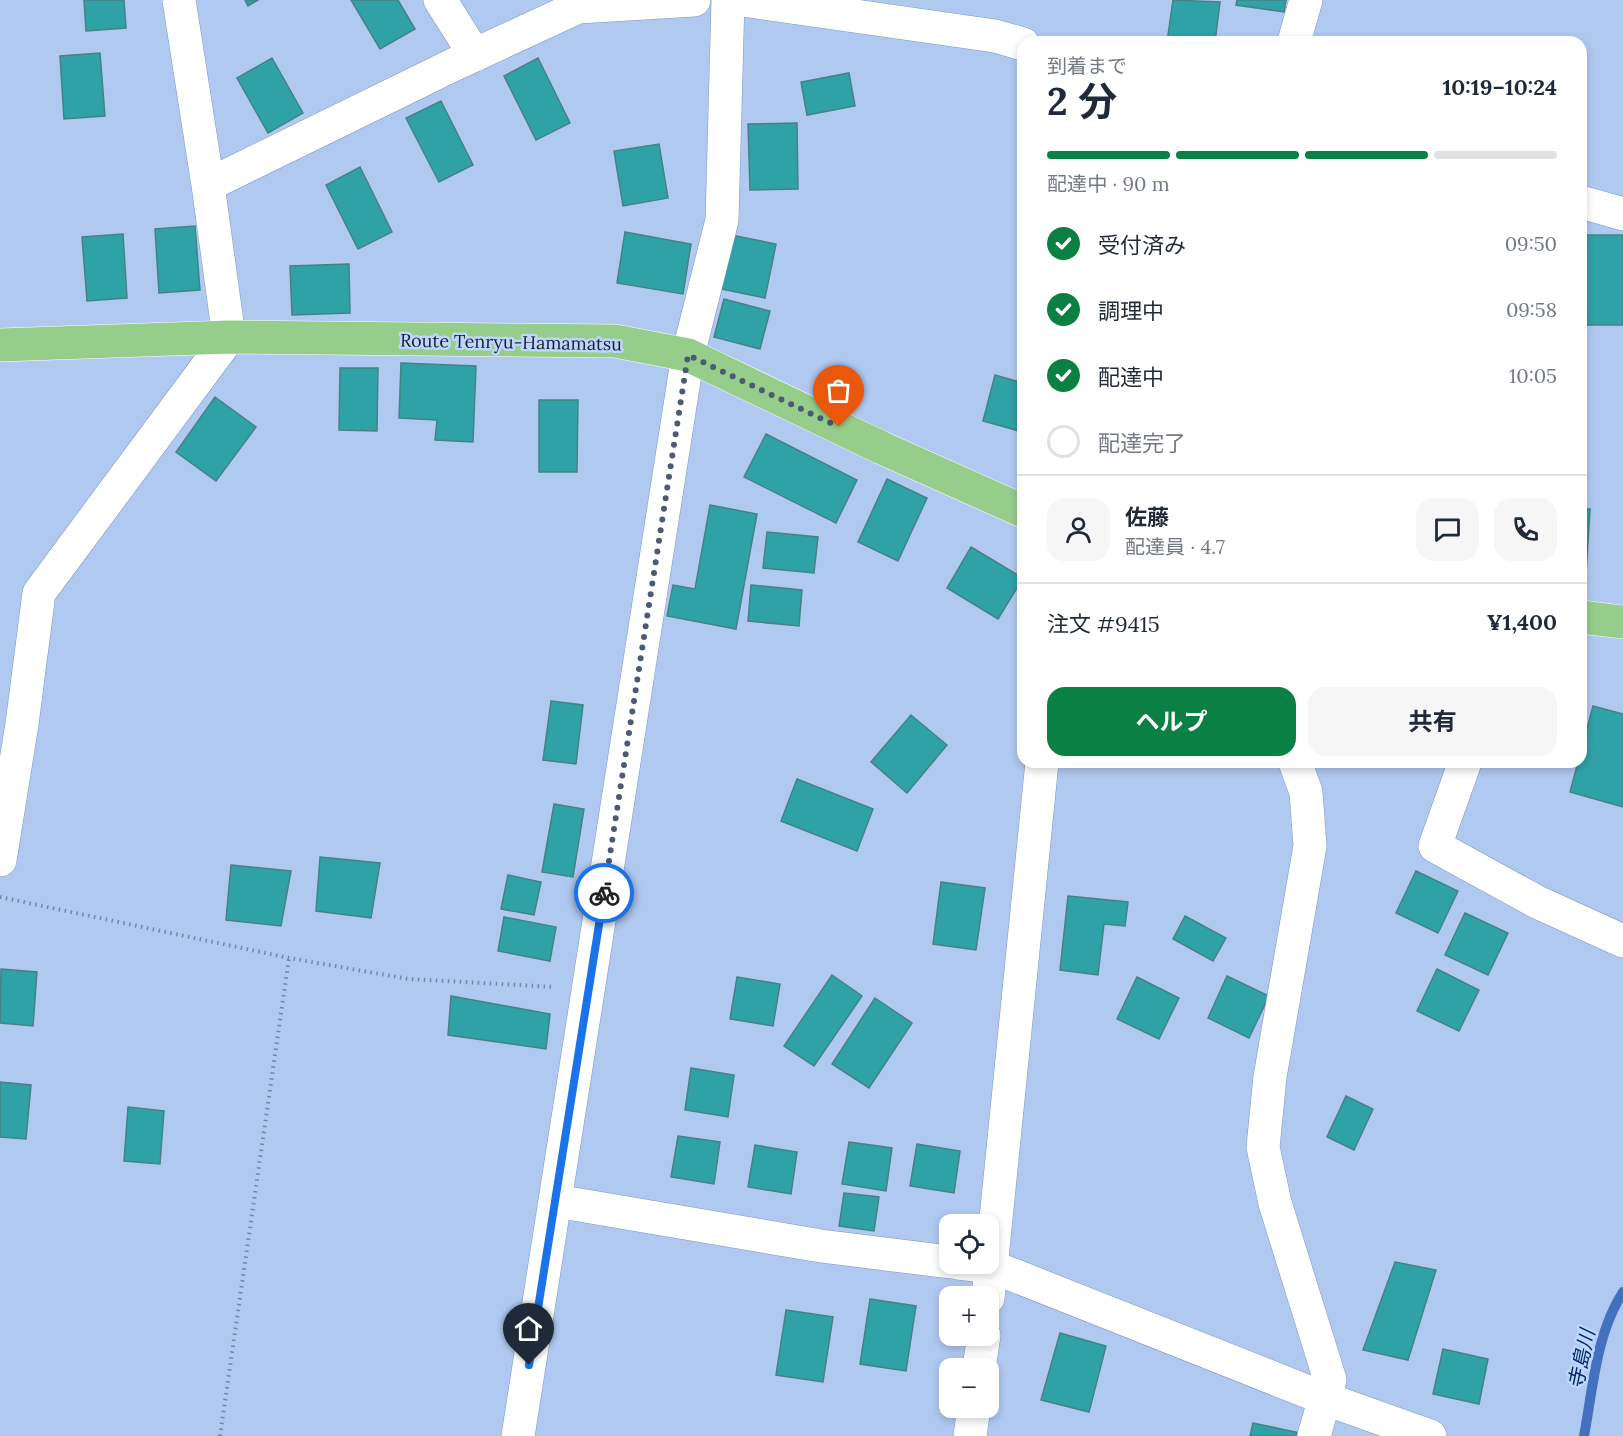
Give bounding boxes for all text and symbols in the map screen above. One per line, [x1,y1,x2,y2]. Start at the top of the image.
text: 到着まで [1047,53,1127,78]
text: 10:19–10:24 [1442,73,1557,101]
text: 2 分 [1047,76,1117,126]
text: 配達中 · 90 m [1047,171,1170,196]
icon: check [1047,227,1080,260]
text: 受付済み [1098,231,1186,259]
text: 09:50 [1505,231,1557,256]
icon: check [1047,293,1080,326]
text: 調理中 [1098,297,1164,325]
text: 09:58 [1506,297,1557,322]
street label: Route Tenryu-Hamamatsu [400,329,622,355]
icon: check [1047,359,1080,392]
text: 配達中 [1098,363,1164,391]
text: 10:05 [1509,363,1557,388]
pin [813,365,864,427]
icon: bag [822,374,855,407]
text: 配達完了 [1098,429,1186,457]
button: person [1047,498,1110,561]
button: chat [1416,498,1479,561]
button: phone [1494,498,1557,561]
text: 佐藤 [1125,503,1169,531]
text: 配達員 · 4.7 [1125,534,1225,559]
text: ¥1,400 [1487,608,1557,636]
text: 注文 #9415 [1047,610,1160,638]
button: ヘルプ [1047,687,1296,756]
button: 共有 [1308,687,1557,756]
courier [574,863,634,923]
icon: bike [588,877,621,910]
map controls [939,1214,999,1418]
button: locate [939,1214,999,1274]
button: + [939,1286,999,1346]
pin [503,1303,554,1365]
icon: home [512,1312,545,1345]
water label: 寺島川 [1563,1325,1600,1391]
button: − [939,1358,999,1418]

